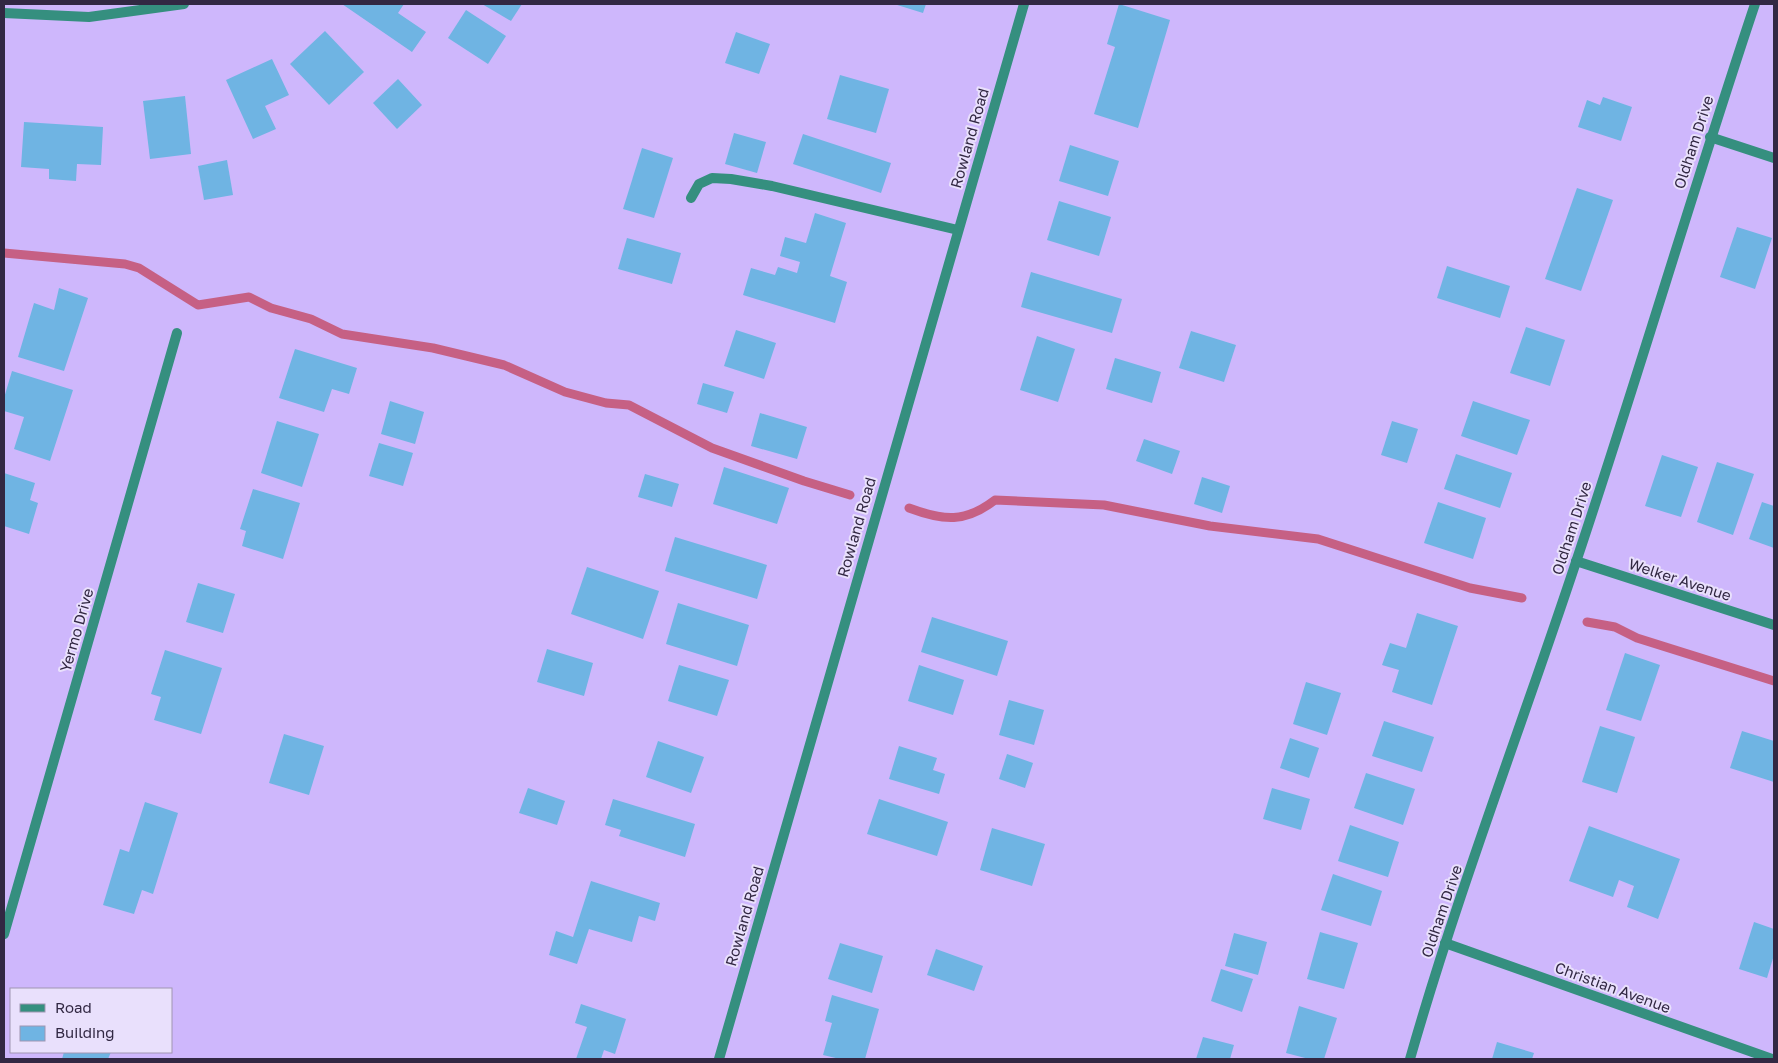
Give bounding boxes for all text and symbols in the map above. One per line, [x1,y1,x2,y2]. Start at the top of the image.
street label: Rowland Road [946,86,992,190]
street label: Oldham Drive [1669,93,1717,191]
street label: Rowland Road [833,475,879,579]
street label: Oldham Drive [1547,479,1595,577]
street label: Welker Avenue [1626,554,1734,604]
street label: Yermo Drive [55,586,97,674]
street label: Oldham Drive [1417,862,1465,960]
street label: Rowland Road [721,864,767,968]
street label: Christian Avenue [1553,958,1674,1016]
legend [10,988,172,1053]
text: Road [55,998,92,1016]
text: Building [55,1023,115,1041]

